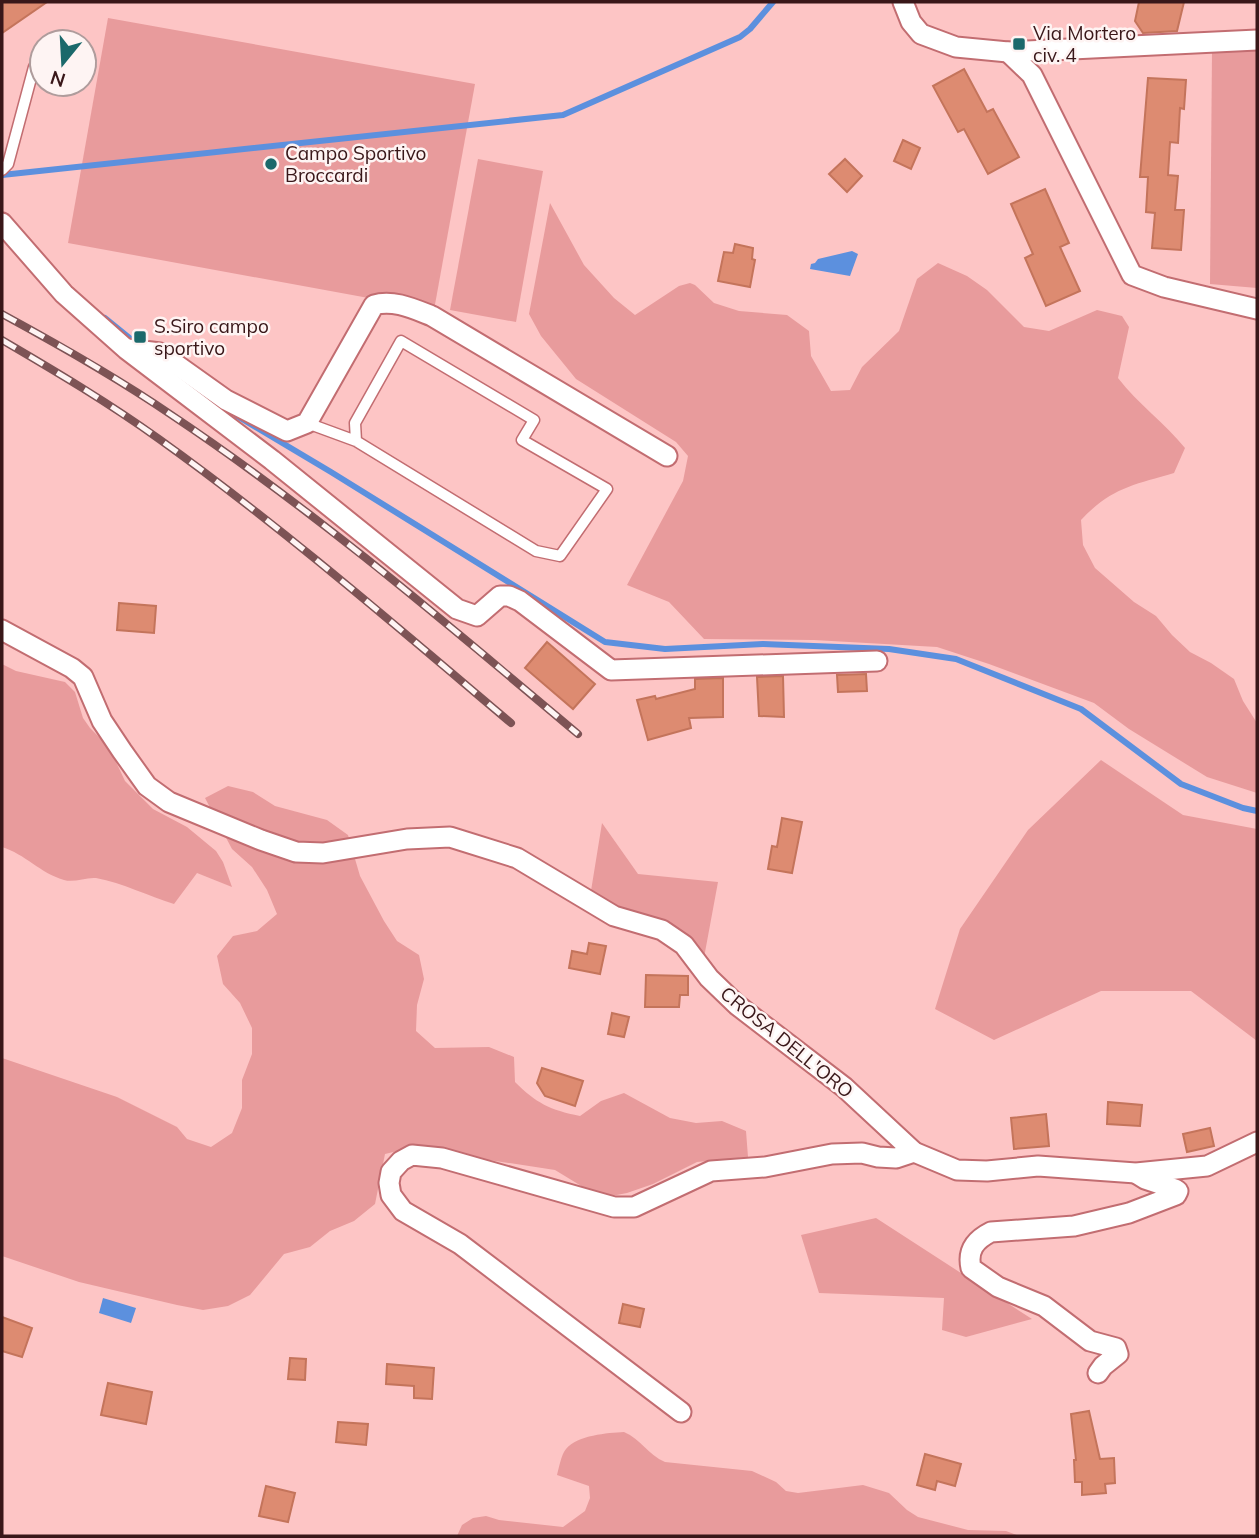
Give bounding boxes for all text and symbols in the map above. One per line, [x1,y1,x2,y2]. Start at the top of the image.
place label: Via Mortero civ. 4 [1033,21,1136,67]
north arrow [28,28,98,98]
marker: Via Mortero civ. 4 [1011,36,1027,52]
text: N [47,66,68,93]
place label: Campo Sportivo Broccardi [285,141,426,187]
marker: Campo Sportivo Broccardi [263,156,279,172]
place label: S.Siro campo sportivo [154,314,269,360]
marker: S.Siro campo sportivo [132,329,148,345]
street label: CROSA DELL'ORO [716,981,858,1103]

